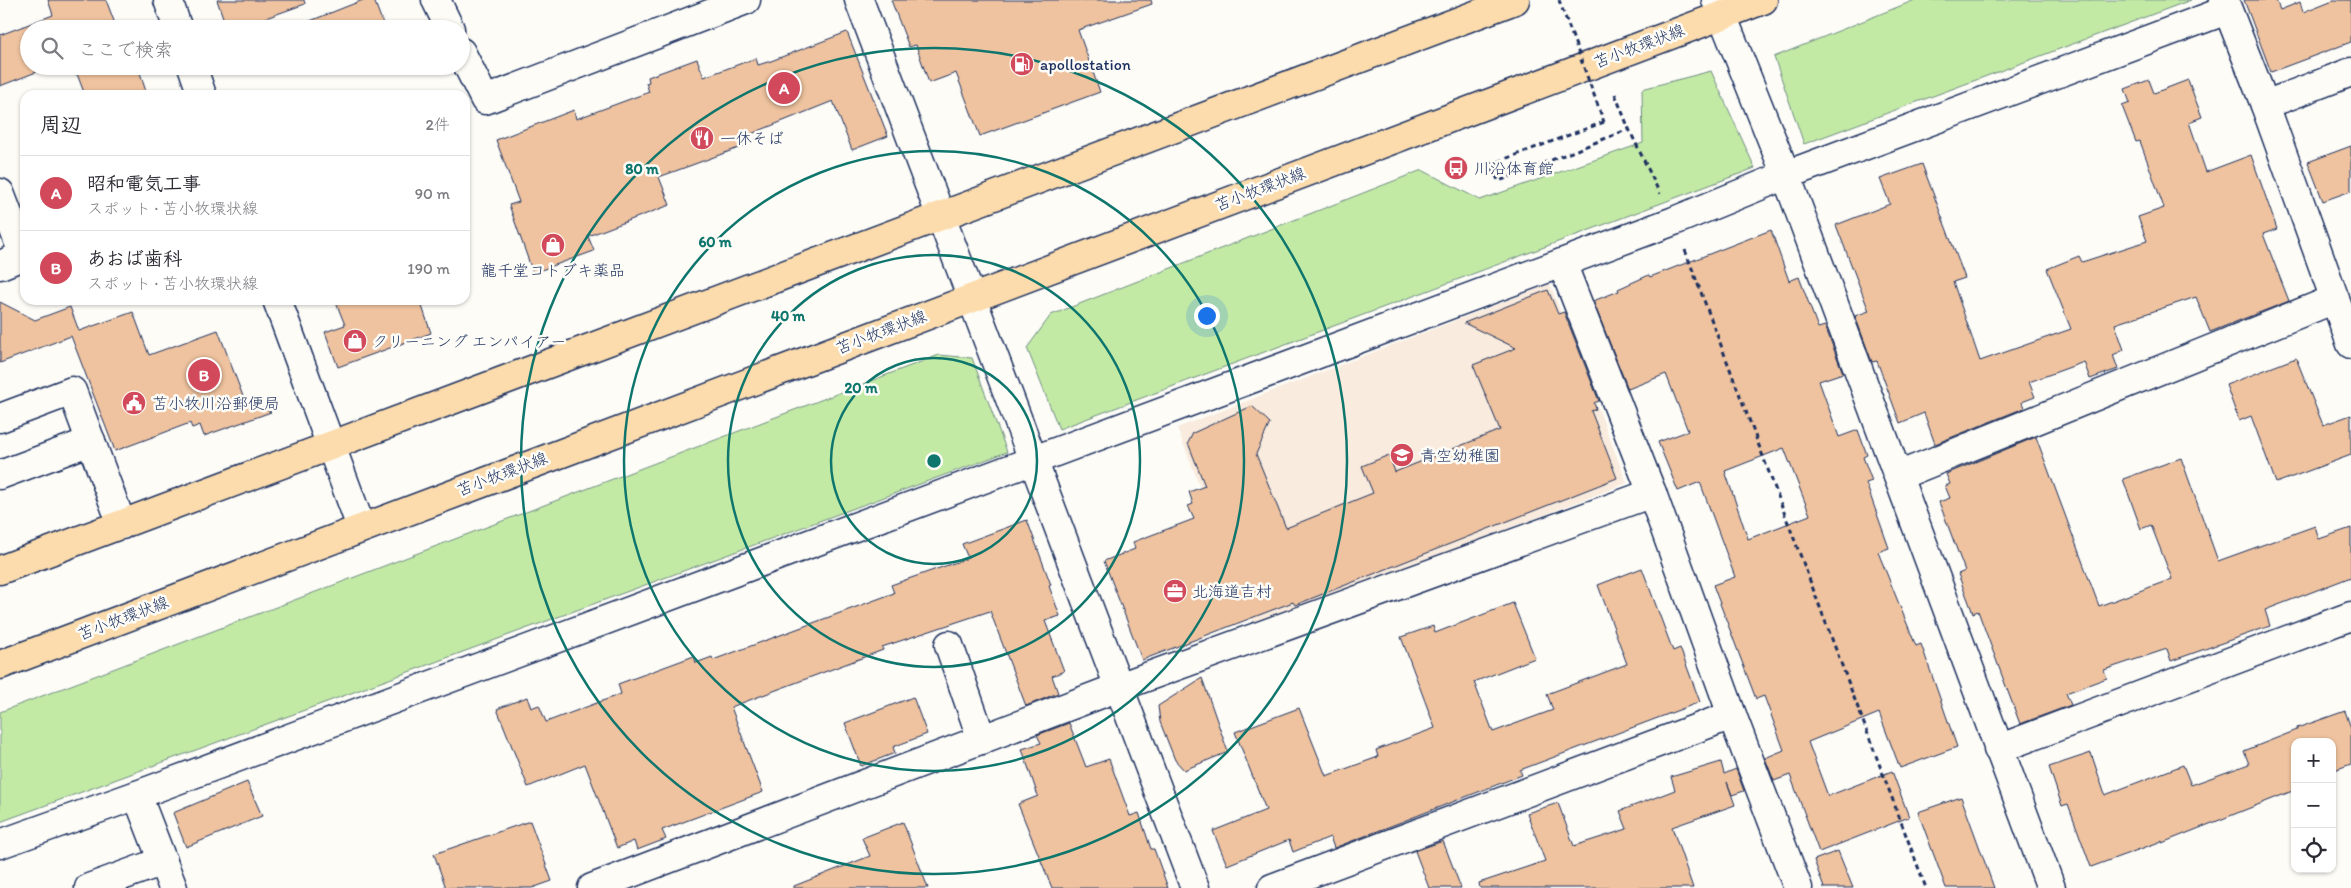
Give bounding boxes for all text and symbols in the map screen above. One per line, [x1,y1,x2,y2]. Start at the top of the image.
search box [20,20,470,75]
street label: 苫小牧環状線 [1591,20,1687,72]
icon: search [38,34,66,62]
text: ここで検索 [78,38,173,61]
fuel station icon: apollostation [1009,51,1035,77]
place label: apollostation [1040,55,1131,74]
pin: A [768,69,800,107]
text: 周辺 [40,112,82,137]
text: 2件 [426,115,450,134]
restaurant icon: 一休そば [689,125,715,151]
place label: 一休そば [720,129,784,148]
bus stop icon: 川沿体育館 [1443,155,1469,181]
place label: 川沿体育館 [1474,159,1554,178]
text: 80 m [625,160,659,178]
street label: 苫小牧環状線 [1212,163,1308,215]
text: 昭和電気工事 [87,172,201,195]
text: A [51,184,61,203]
text: 90 m [415,184,450,203]
text: スポット · 苫小牧環状線 [87,199,258,218]
shop icon: 龍千堂コトブキ薬品 [540,232,566,258]
text: 60 m [698,233,732,251]
text: あおば歯科 [87,247,182,270]
text: B [51,259,61,278]
text: 190 m [407,259,450,278]
place label: 龍千堂コトブキ薬品 [481,261,625,280]
text: スポット · 苫小牧環状線 [87,274,258,293]
your location [1194,303,1220,329]
street label: 苫小牧環状線 [833,306,929,358]
text: 40 m [771,307,806,325]
shop icon: クリーニング エンパイアー [342,328,368,354]
place label: クリーニング エンパイアー [372,332,566,351]
pin: B [188,356,220,394]
text: 20 m [844,379,878,397]
public building icon: 苫小牧川沿郵便局 [121,390,147,416]
place label: 苫小牧川沿郵便局 [152,394,280,413]
school or university icon: 青空幼稚園 [1389,442,1415,468]
place label: 青空幼稚園 [1420,446,1500,465]
street label: 苫小牧環状線 [454,448,550,500]
centre of rings [925,452,943,470]
office icon: 北海道吉村 [1162,578,1188,604]
place label: 北海道吉村 [1192,582,1272,601]
street label: 苫小牧環状線 [75,592,171,644]
map controls [2291,738,2336,873]
button: + [2291,738,2336,783]
button: − [2291,783,2336,828]
button: locate [2291,828,2336,873]

